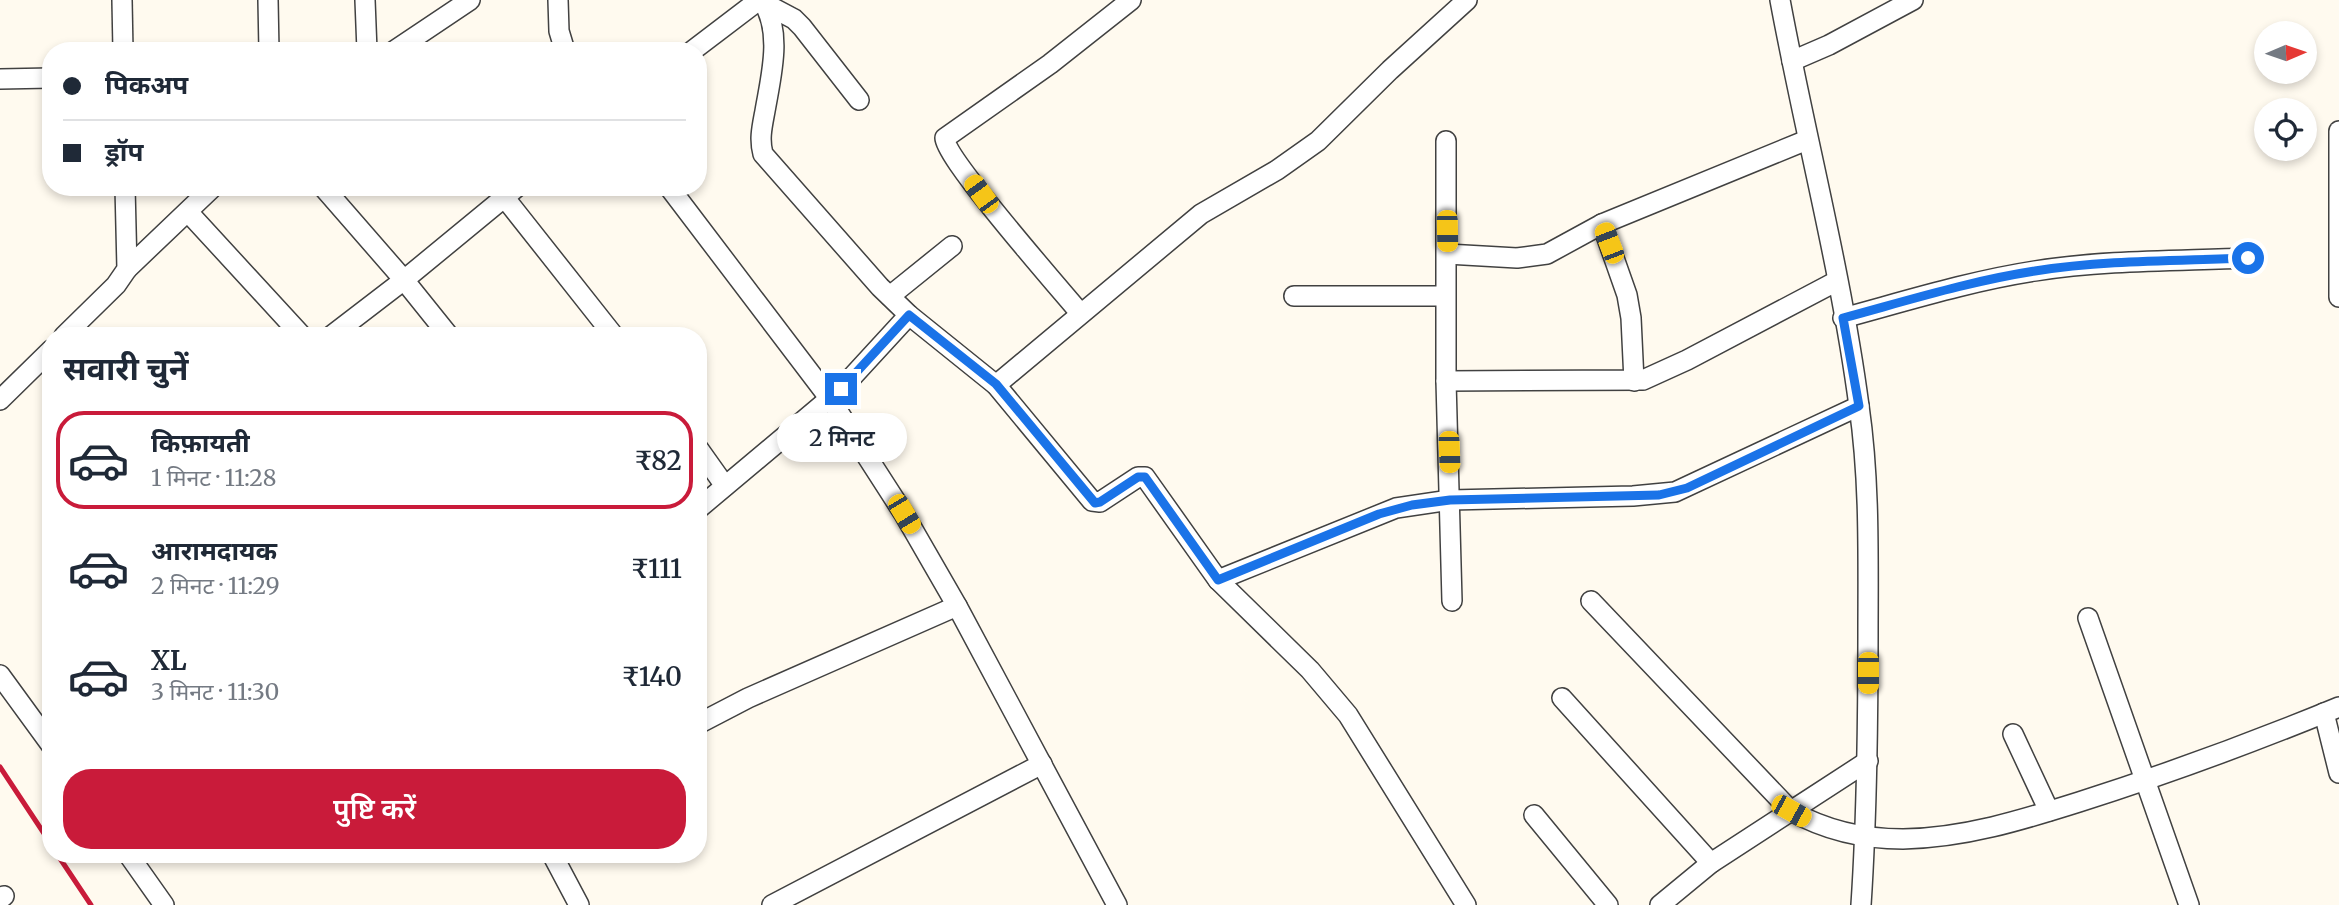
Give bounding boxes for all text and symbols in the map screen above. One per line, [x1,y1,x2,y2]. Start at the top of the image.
north arrow [2254,21,2317,84]
map controls [2254,21,2317,161]
text: पिकअप [105,68,188,101]
button: locate [2254,98,2317,161]
text: ड्रॉप [105,135,143,168]
car [961,171,1002,217]
car [1437,210,1458,252]
car [1592,220,1627,266]
route start [2232,242,2264,274]
text: सवारी चुनें [63,349,188,389]
route end [825,373,857,405]
callout: 2 मिनट [776,414,906,462]
text: 2 मिनट [809,423,875,452]
text: किफ़ायती [151,426,250,459]
icon: car [67,429,130,492]
car [1438,431,1461,473]
text: ₹82 [634,444,682,477]
text: 1 मिनट · 11:28 [151,463,276,492]
car [885,491,924,537]
text: आरामदायक [151,534,277,567]
icon: car [67,537,130,600]
text: ₹111 [631,552,682,585]
text: 2 मिनट · 11:29 [151,571,280,600]
text: XL [151,644,187,677]
icon: car [67,645,130,708]
car [1858,652,1879,694]
text: ₹140 [621,660,682,693]
text: 3 मिनट · 11:30 [151,677,279,706]
button: पुष्टि करें [63,769,686,849]
car [1768,792,1815,830]

